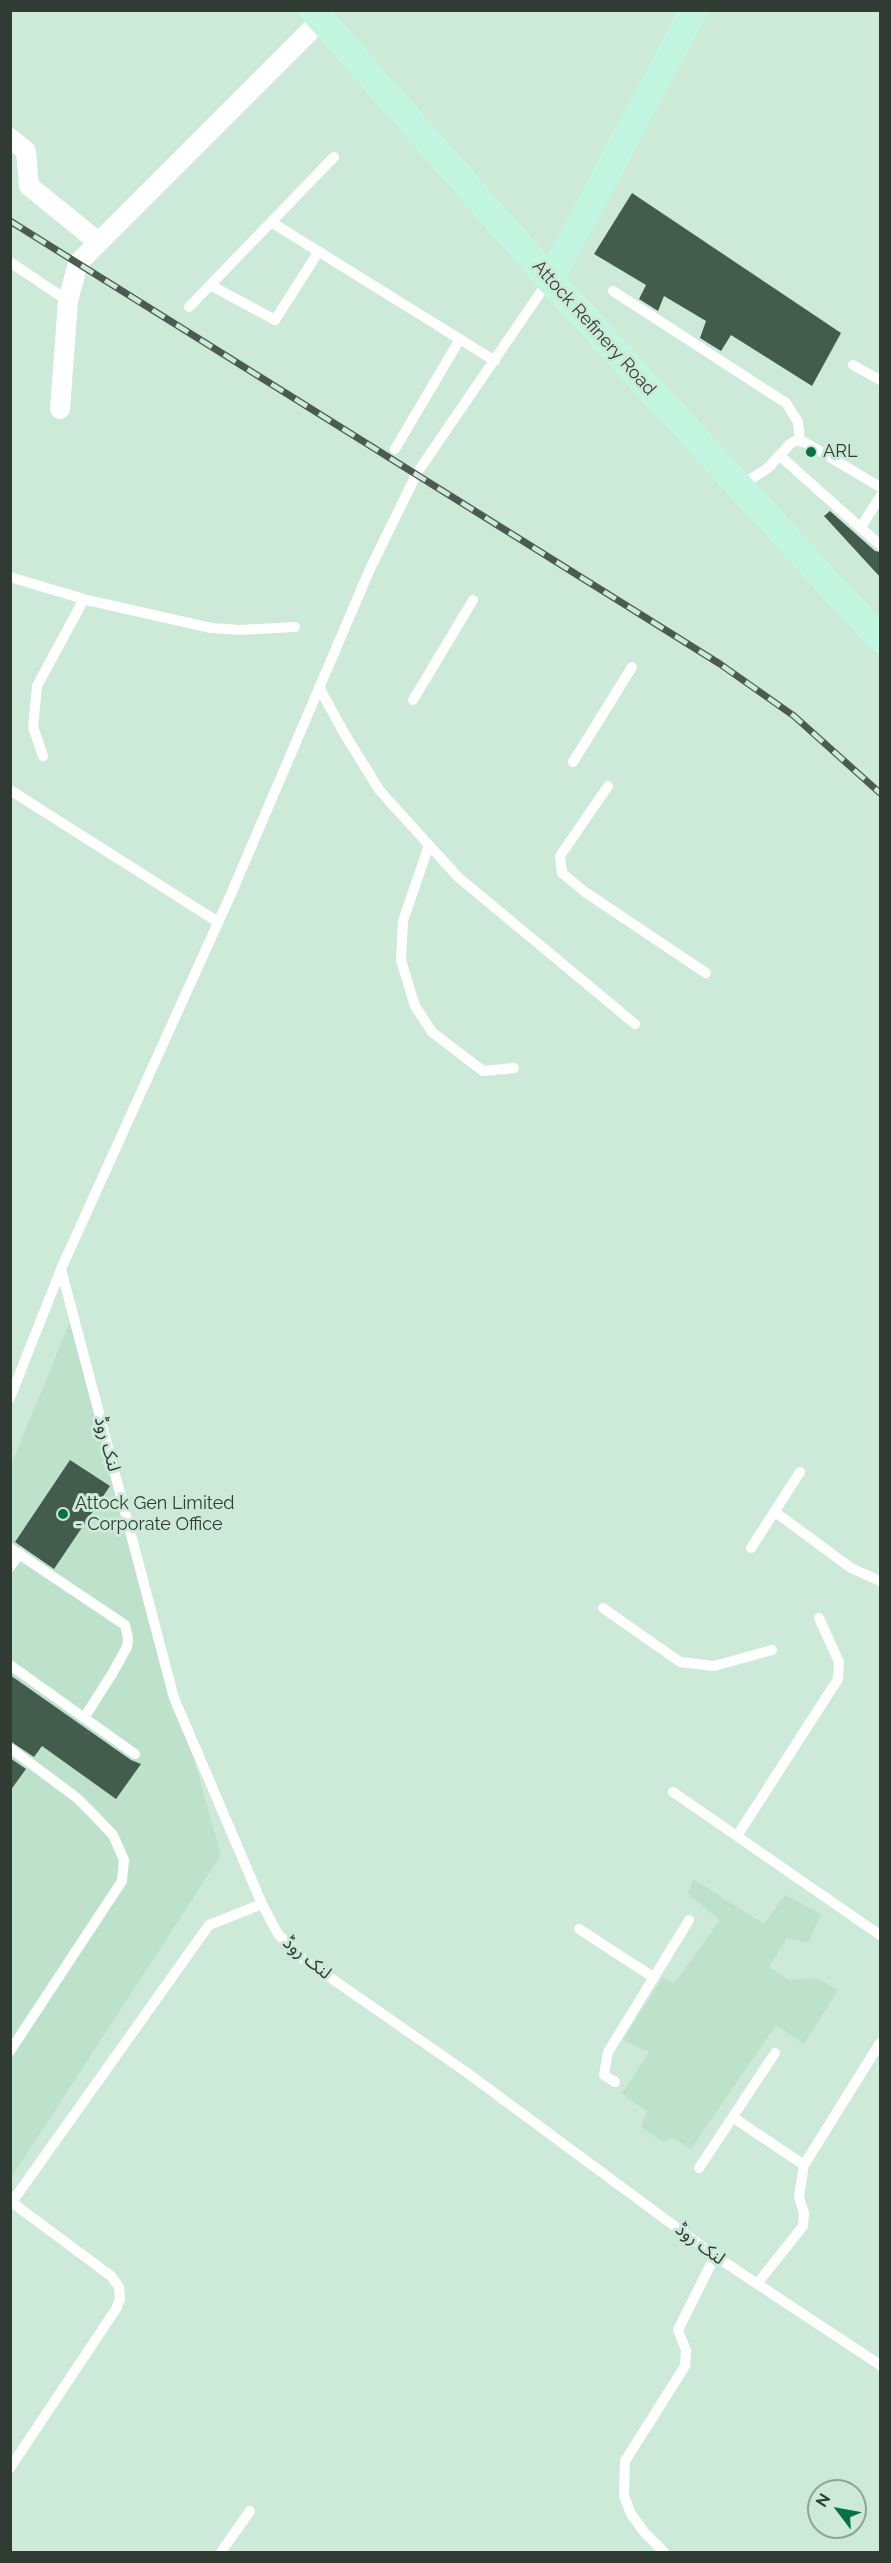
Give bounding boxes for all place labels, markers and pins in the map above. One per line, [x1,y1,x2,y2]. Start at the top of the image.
place label: ARL [823,441,857,463]
marker: ARL [804,445,818,459]
place label: Attock Gen Limited - Corporate Office [75,1493,234,1536]
marker: Attock Gen Limited - Corporate Office [56,1507,70,1521]

